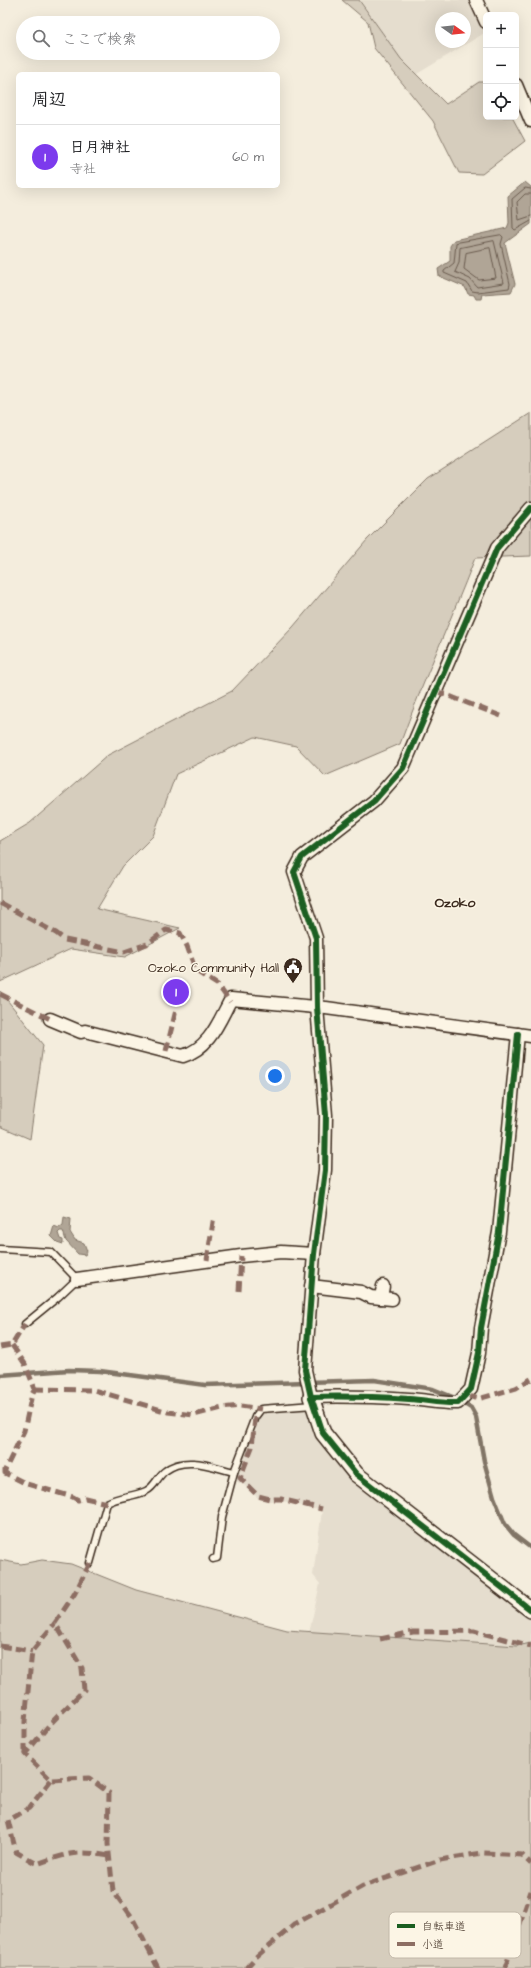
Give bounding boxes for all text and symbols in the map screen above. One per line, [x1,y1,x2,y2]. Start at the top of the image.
north arrow [435,12,471,48]
map controls [483,12,519,120]
button: + [483,12,519,48]
search box [16,16,280,60]
icon: search [30,27,52,49]
text: ここで検索 [62,29,137,50]
button: − [483,48,519,84]
button: locate [483,84,519,120]
text: 周辺 [32,88,66,112]
text: 日月神社 [70,137,130,158]
text: 1 [44,148,46,166]
text: 60 m [232,148,264,166]
text: 寺社 [70,160,96,178]
district label: Ozoko [435,893,475,913]
public building icon: Ozoko Community Hall [282,956,304,984]
place label: Ozoko Community Hall [148,959,279,978]
pin: 1 [163,977,189,1007]
your location [265,1066,285,1086]
legend [389,1912,521,1958]
text: 自転車道 [422,1919,466,1934]
text: 小道 [422,1937,444,1952]

